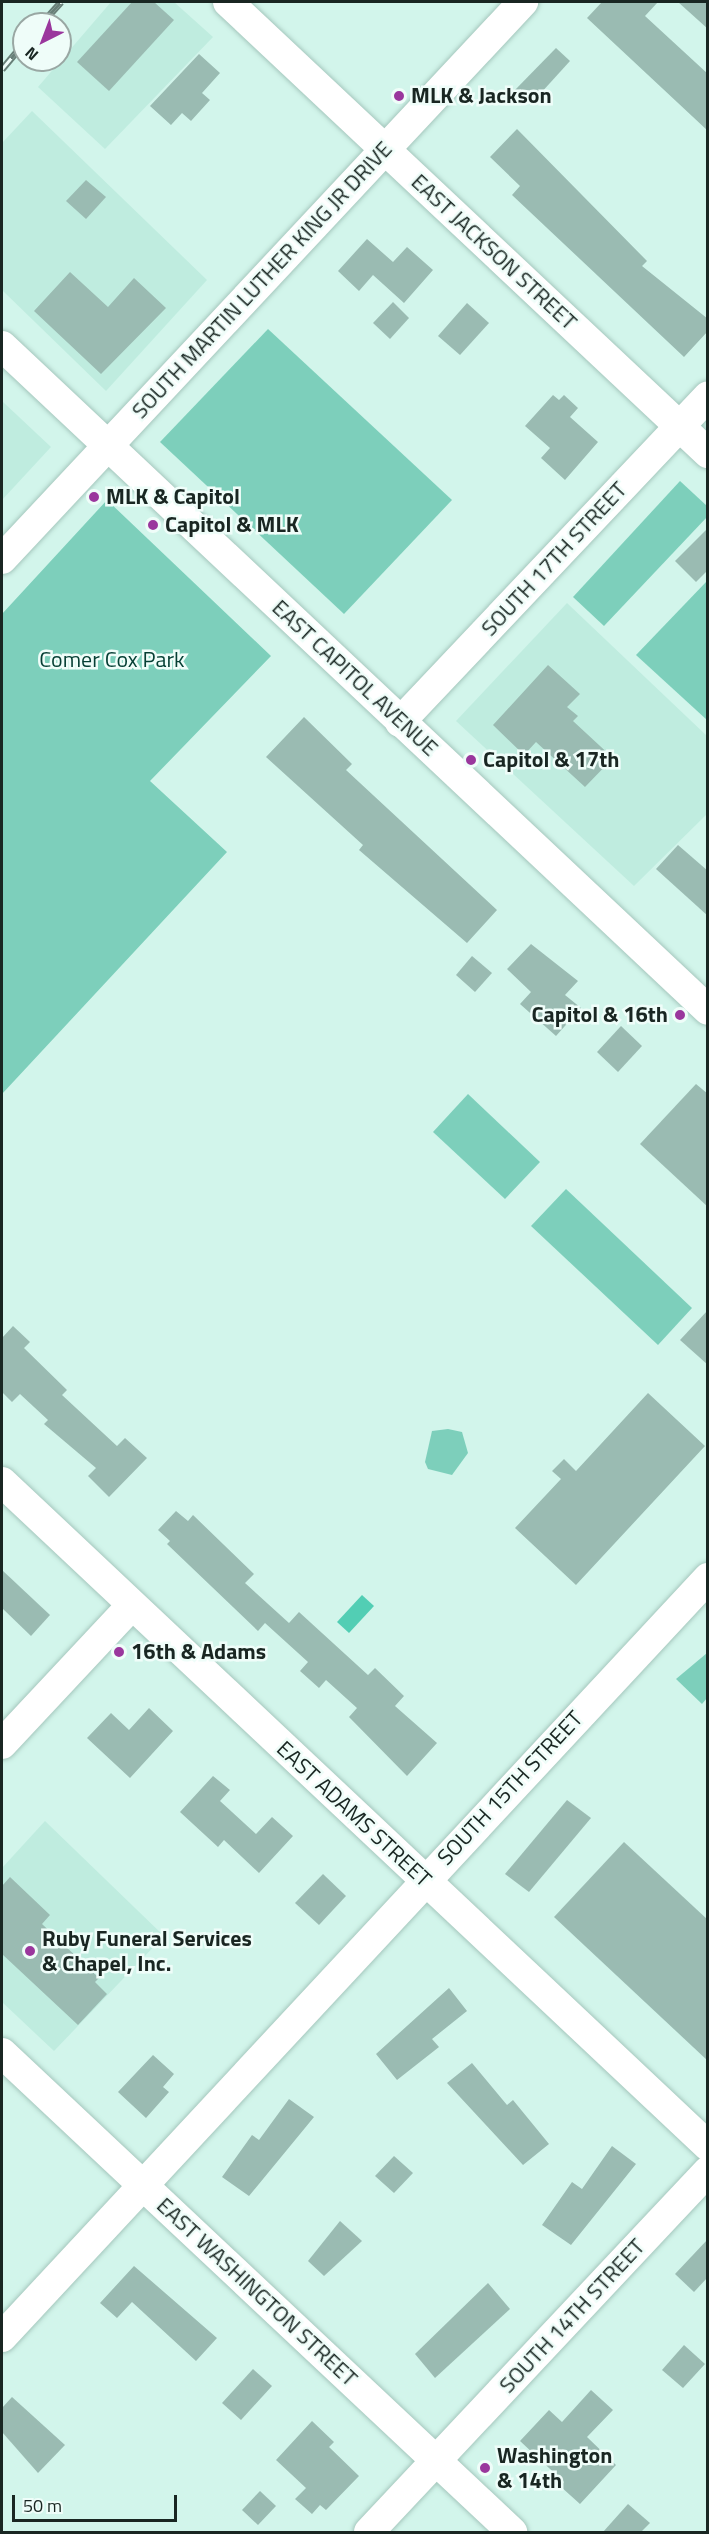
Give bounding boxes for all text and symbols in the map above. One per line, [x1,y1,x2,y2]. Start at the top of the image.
north arrow [12,12,72,72]
text: N [19,41,43,67]
place label: MLK & Jackson [411,83,552,109]
marker: MLK & Jackson [392,89,406,103]
street label: SOUTH MARTIN LUTHER KING JR DRIVE [127,136,397,424]
street label: EAST JACKSON STREET [406,169,582,335]
street label: SOUTH 17TH STREET [476,477,632,641]
place label: MLK & Capitol [106,484,240,510]
marker: MLK & Capitol [87,490,101,504]
place label: Capitol & MLK [165,512,299,538]
marker: Capitol & MLK [146,518,160,532]
street label: EAST CAPITOL AVENUE [267,594,443,762]
park label: Comer Cox Park [39,647,185,673]
place label: Capitol & 17th [483,747,619,773]
marker: Capitol & 17th [464,753,478,767]
place label: Capitol & 16th [532,1002,668,1028]
marker: Capitol & 16th [673,1008,687,1022]
place label: 16th & Adams [131,1639,266,1665]
marker: 16th & Adams [112,1645,126,1659]
street label: SOUTH 15TH STREET [432,1706,588,1870]
street label: EAST ADAMS STREET [271,1736,437,1892]
place label: Ruby Funeral Services & Chapel, Inc. [42,1925,252,1976]
marker: Ruby Funeral Services & Chapel, Inc. [23,1944,37,1958]
street label: EAST WASHINGTON STREET [151,2192,363,2392]
street label: SOUTH 14TH STREET [494,2234,650,2398]
place label: Washington & 14th [497,2442,612,2494]
marker: Washington & 14th [478,2461,492,2475]
scale bar [15,2483,180,2521]
text: 50 m [23,2492,62,2519]

